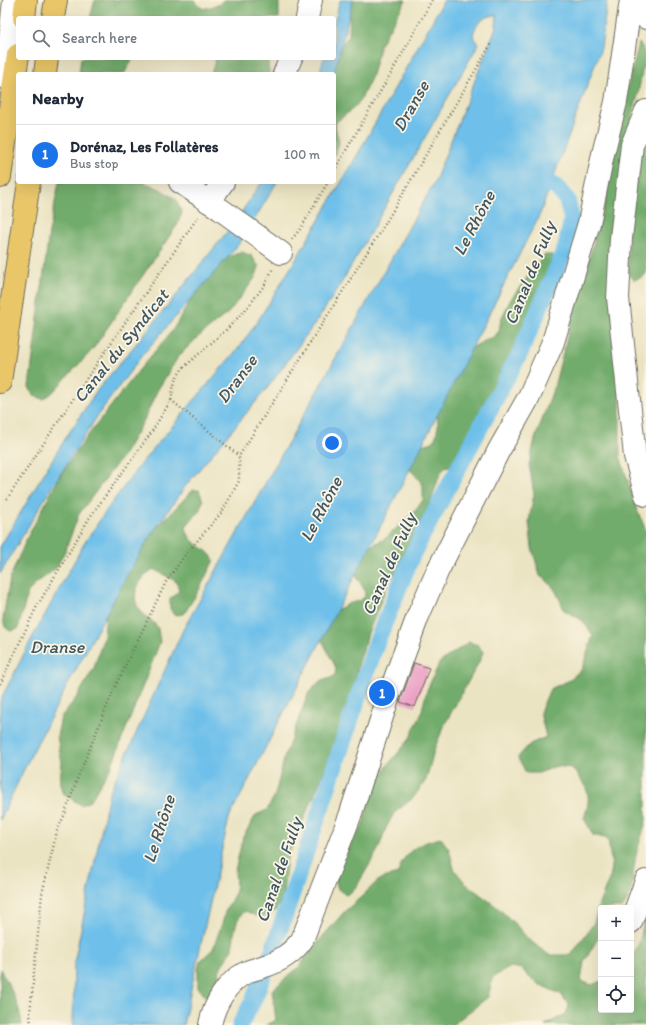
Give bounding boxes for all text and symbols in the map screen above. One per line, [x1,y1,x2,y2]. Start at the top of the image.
search box [16,16,336,60]
icon: search [30,27,52,49]
text: Search here [62,29,137,47]
water label: Dranse [388,76,435,135]
text: Nearby [32,88,84,108]
text: Dorénaz, Les Follatères [70,138,219,156]
text: 1 [42,147,48,162]
text: 100 m [284,147,320,162]
text: Bus stop [70,156,118,171]
water label: Le Rhône [448,186,501,259]
water label: Canal de Fully [499,216,562,328]
water label: Canal du Syndicat [69,283,175,407]
water label: Dranse [212,349,263,407]
your location [322,433,342,453]
water label: Le Rhône [295,472,348,545]
water label: Canal de Fully [357,507,422,618]
water label: Dranse [30,636,86,658]
pin: 1 [369,678,395,708]
water label: Le Rhône [138,791,181,866]
water label: Canal de Fully [251,812,308,925]
map controls [598,905,634,1013]
button: + [598,905,634,941]
button: − [598,941,634,977]
button: locate [598,977,634,1013]

